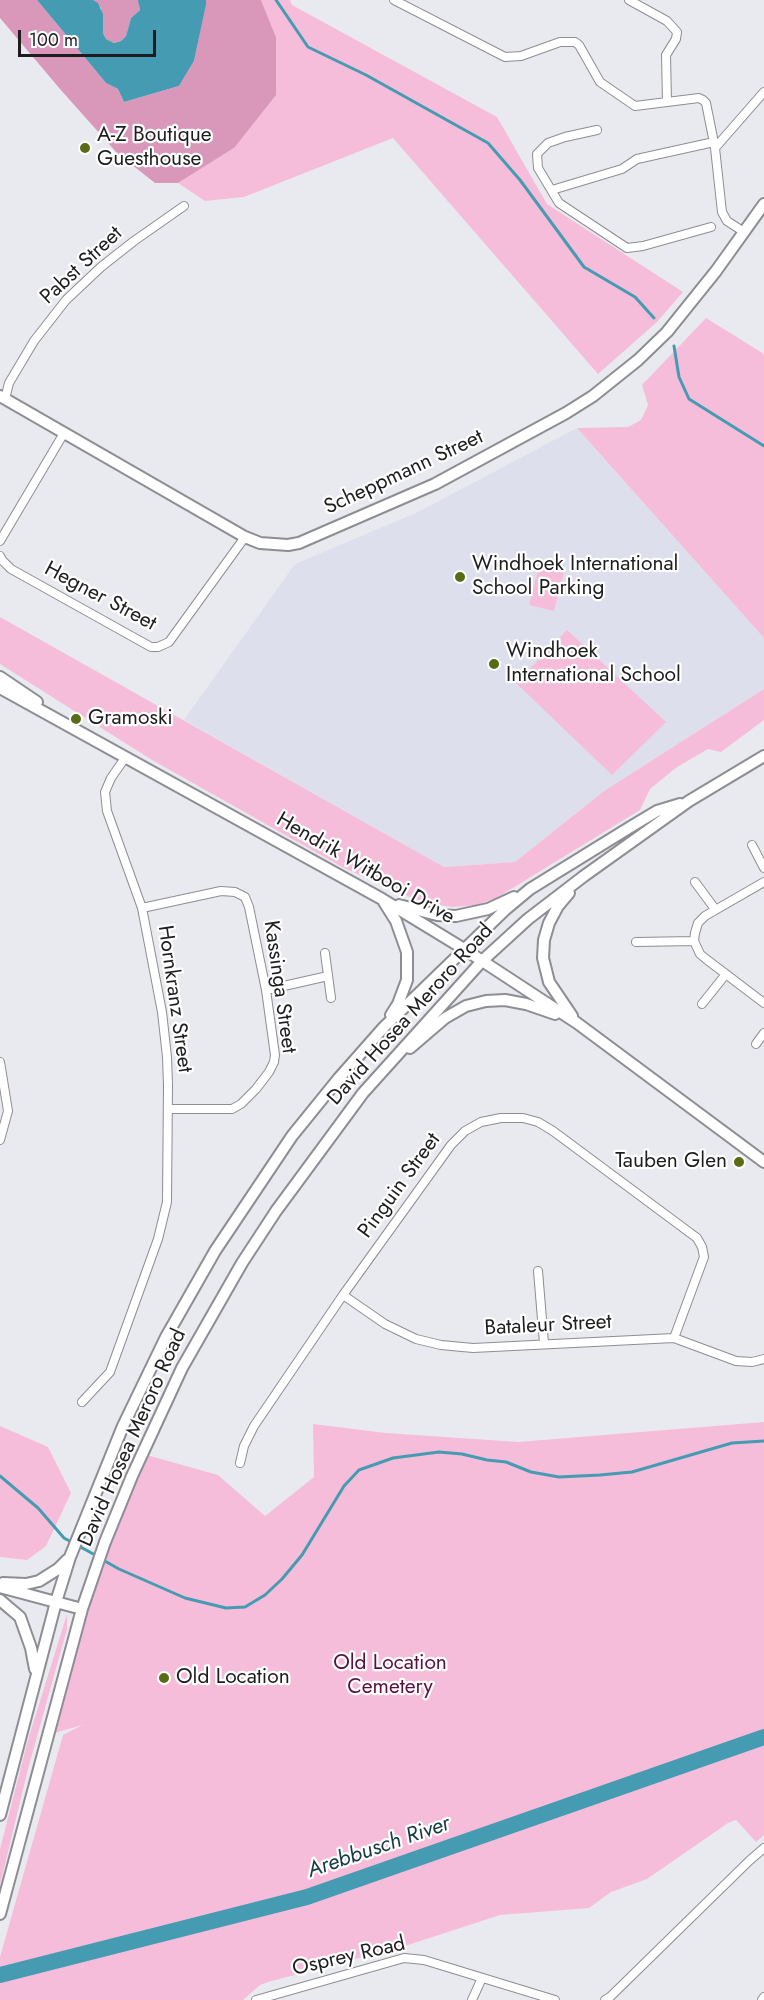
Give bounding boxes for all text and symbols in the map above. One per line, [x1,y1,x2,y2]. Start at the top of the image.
scale bar [21,18,159,56]
text: 100 m [29,27,78,53]
place label: A-Z Boutique Guesthouse [97,123,212,173]
marker: A-Z Boutique Guesthouse [78,141,92,155]
street label: Pabst Street [36,222,128,310]
street label: Scheppmann Street [321,425,487,521]
place label: Windhoek International School Parking [472,552,678,602]
street label: Hegner Street [40,557,160,637]
marker: Windhoek International School Parking [453,570,467,584]
place label: Windhoek International School [506,639,681,689]
marker: Windhoek International School [487,657,501,671]
place label: Gramoski [88,706,173,732]
marker: Gramoski [69,712,83,726]
street label: Hendrik Witbooi Drive [271,808,459,930]
street label: Kassinga Street [257,919,301,1055]
street label: David Hosea Meroro Road [323,919,499,1111]
street label: Hornkranz Street [151,924,197,1074]
street label: Pinguin Street [353,1128,447,1244]
place label: Tauben Glen [615,1149,727,1175]
marker: Tauben Glen [732,1155,746,1169]
street label: Bataleur Street [484,1310,612,1342]
street label: David Hosea Meroro Road [74,1325,192,1551]
park label: Old Location Cemetery [333,1651,447,1701]
place label: Old Location [176,1665,290,1691]
marker: Old Location [157,1671,171,1685]
water label: Arebbusch River [304,1811,454,1885]
street label: Osprey Road [290,1932,408,1982]

